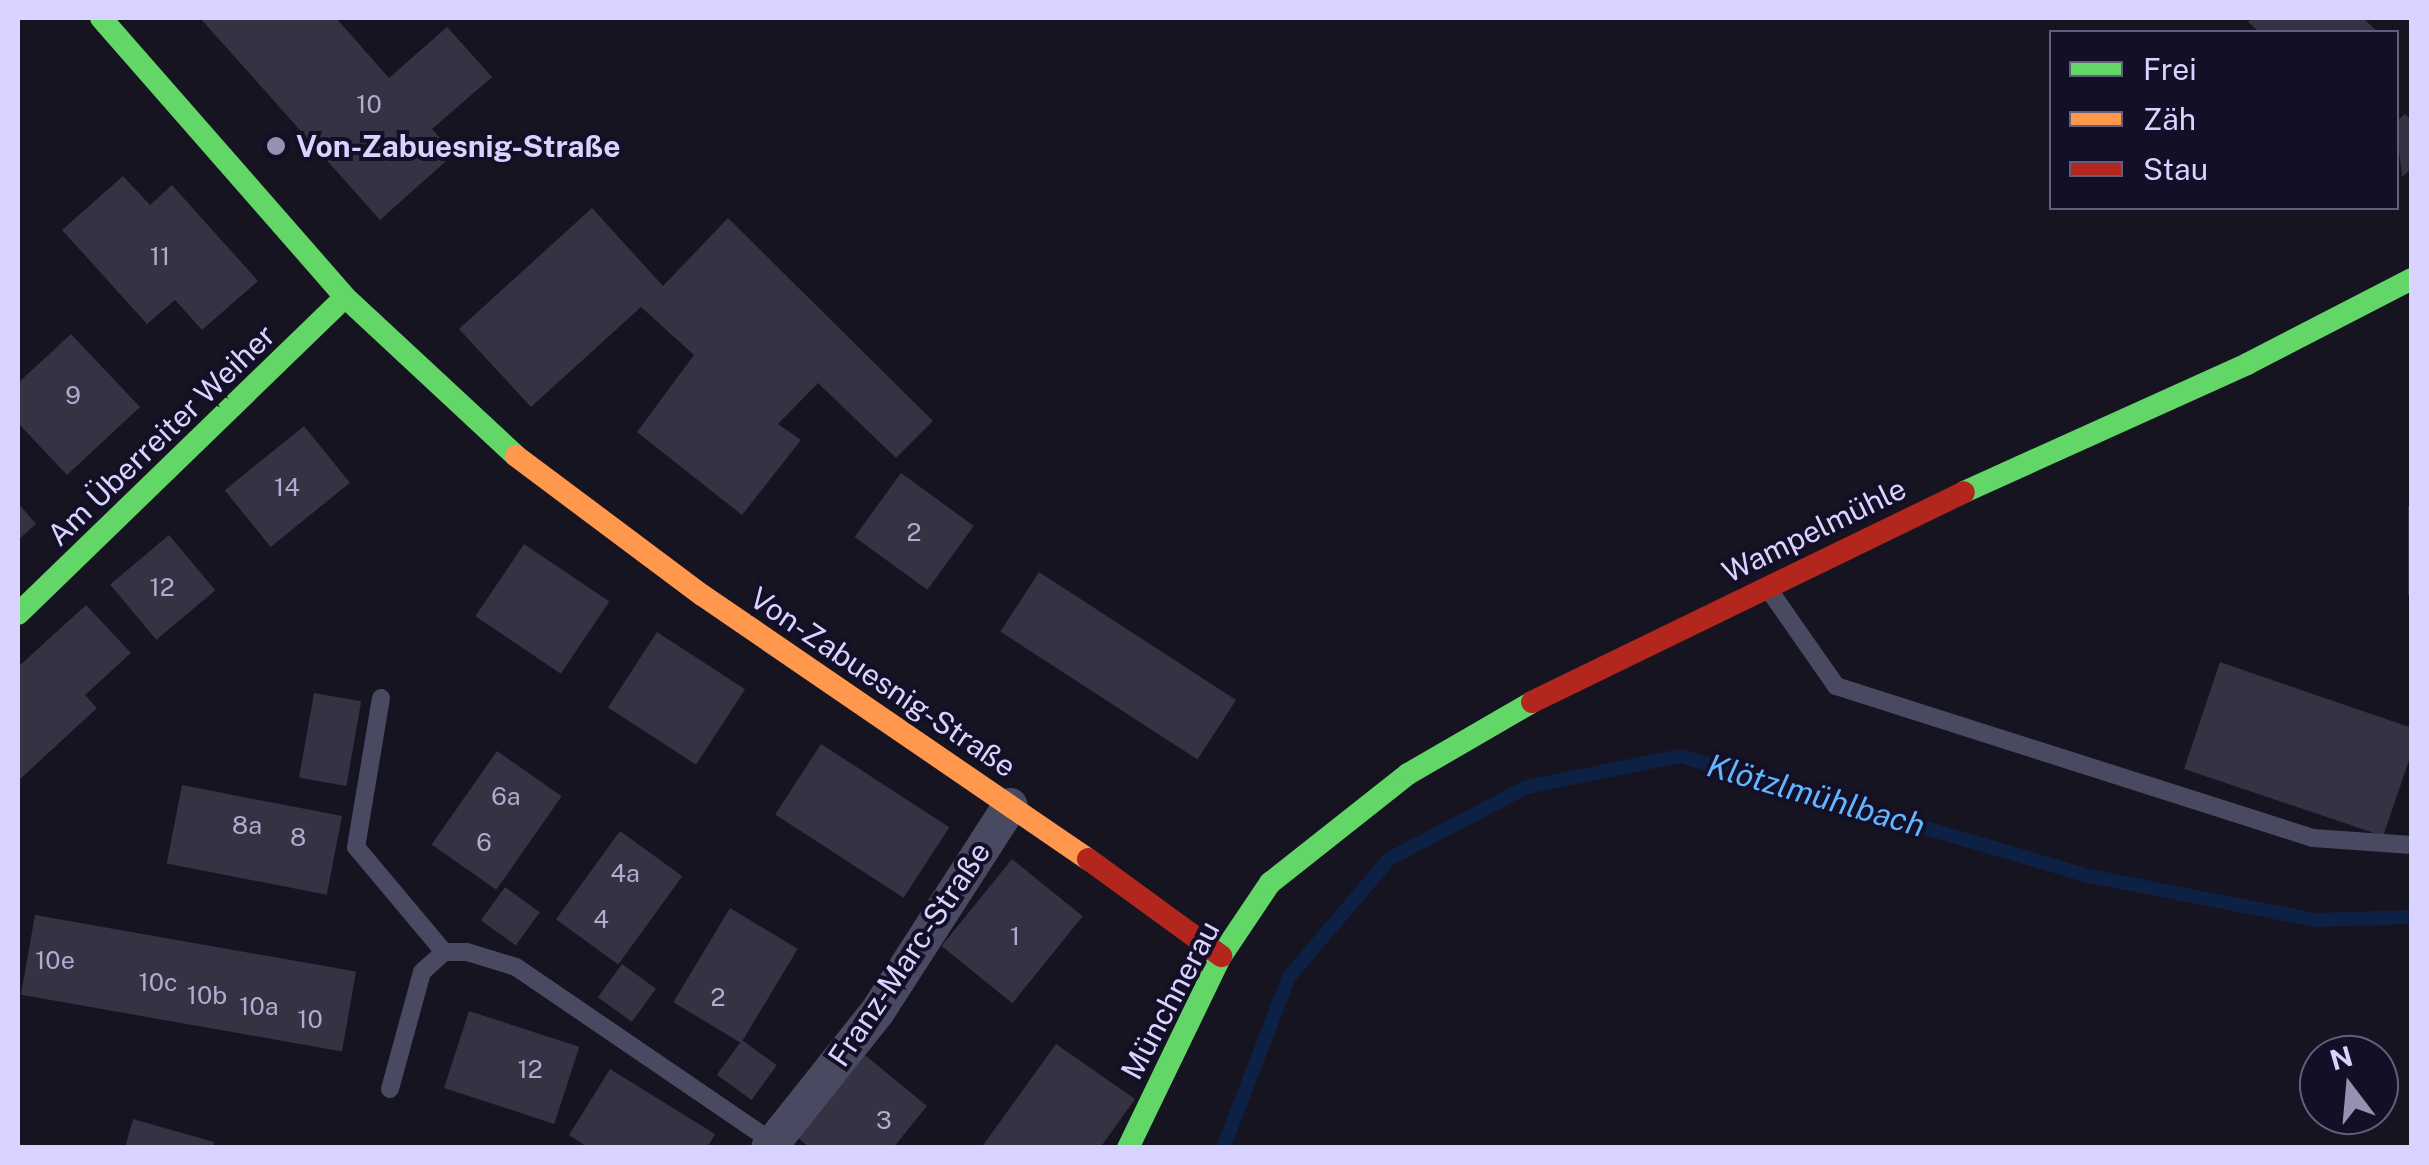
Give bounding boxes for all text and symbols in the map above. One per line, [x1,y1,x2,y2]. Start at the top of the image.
legend [2049,30,2399,210]
text: Frei [2143,51,2197,87]
house number: 10 [356,89,382,119]
text: Zäh [2143,101,2196,137]
place label: Von-Zabuesnig-Straße [296,128,621,164]
marker: Von-Zabuesnig-Straße [265,135,287,157]
text: Stau [2143,151,2208,187]
house number: 11 [150,241,170,271]
street label: Am Überreiter Weiher [39,317,283,553]
house number: 9 [65,380,81,410]
street label: Wampelmühle [1716,470,1912,590]
house number: 14 [274,472,300,502]
house number: 2 [907,517,921,547]
house number: 12 [149,572,175,602]
street label: Von-Zabuesnig-Straße [743,580,1023,784]
water label: Klötzlmühlbach [1703,747,1929,845]
house number: 6a [491,781,521,811]
house number: 8a [232,810,262,840]
house number: 8 [290,822,306,852]
house number: 6 [476,827,492,857]
street label: Franz-Marc-Straße [821,835,997,1073]
house number: 4a [610,858,640,888]
house number: 4 [593,904,609,934]
street label: Münchnerau [1113,915,1227,1085]
house number: 1 [1010,921,1020,951]
house number: 10e [35,945,75,975]
house number: 10c [138,967,178,997]
house number: 10b [187,980,227,1010]
house number: 2 [711,982,725,1012]
house number: 10a [239,991,279,1021]
house number: 10 [297,1004,323,1034]
north arrow [2299,1035,2399,1135]
text: N [2326,1039,2356,1076]
house number: 12 [517,1054,543,1084]
house number: 3 [876,1105,892,1135]

